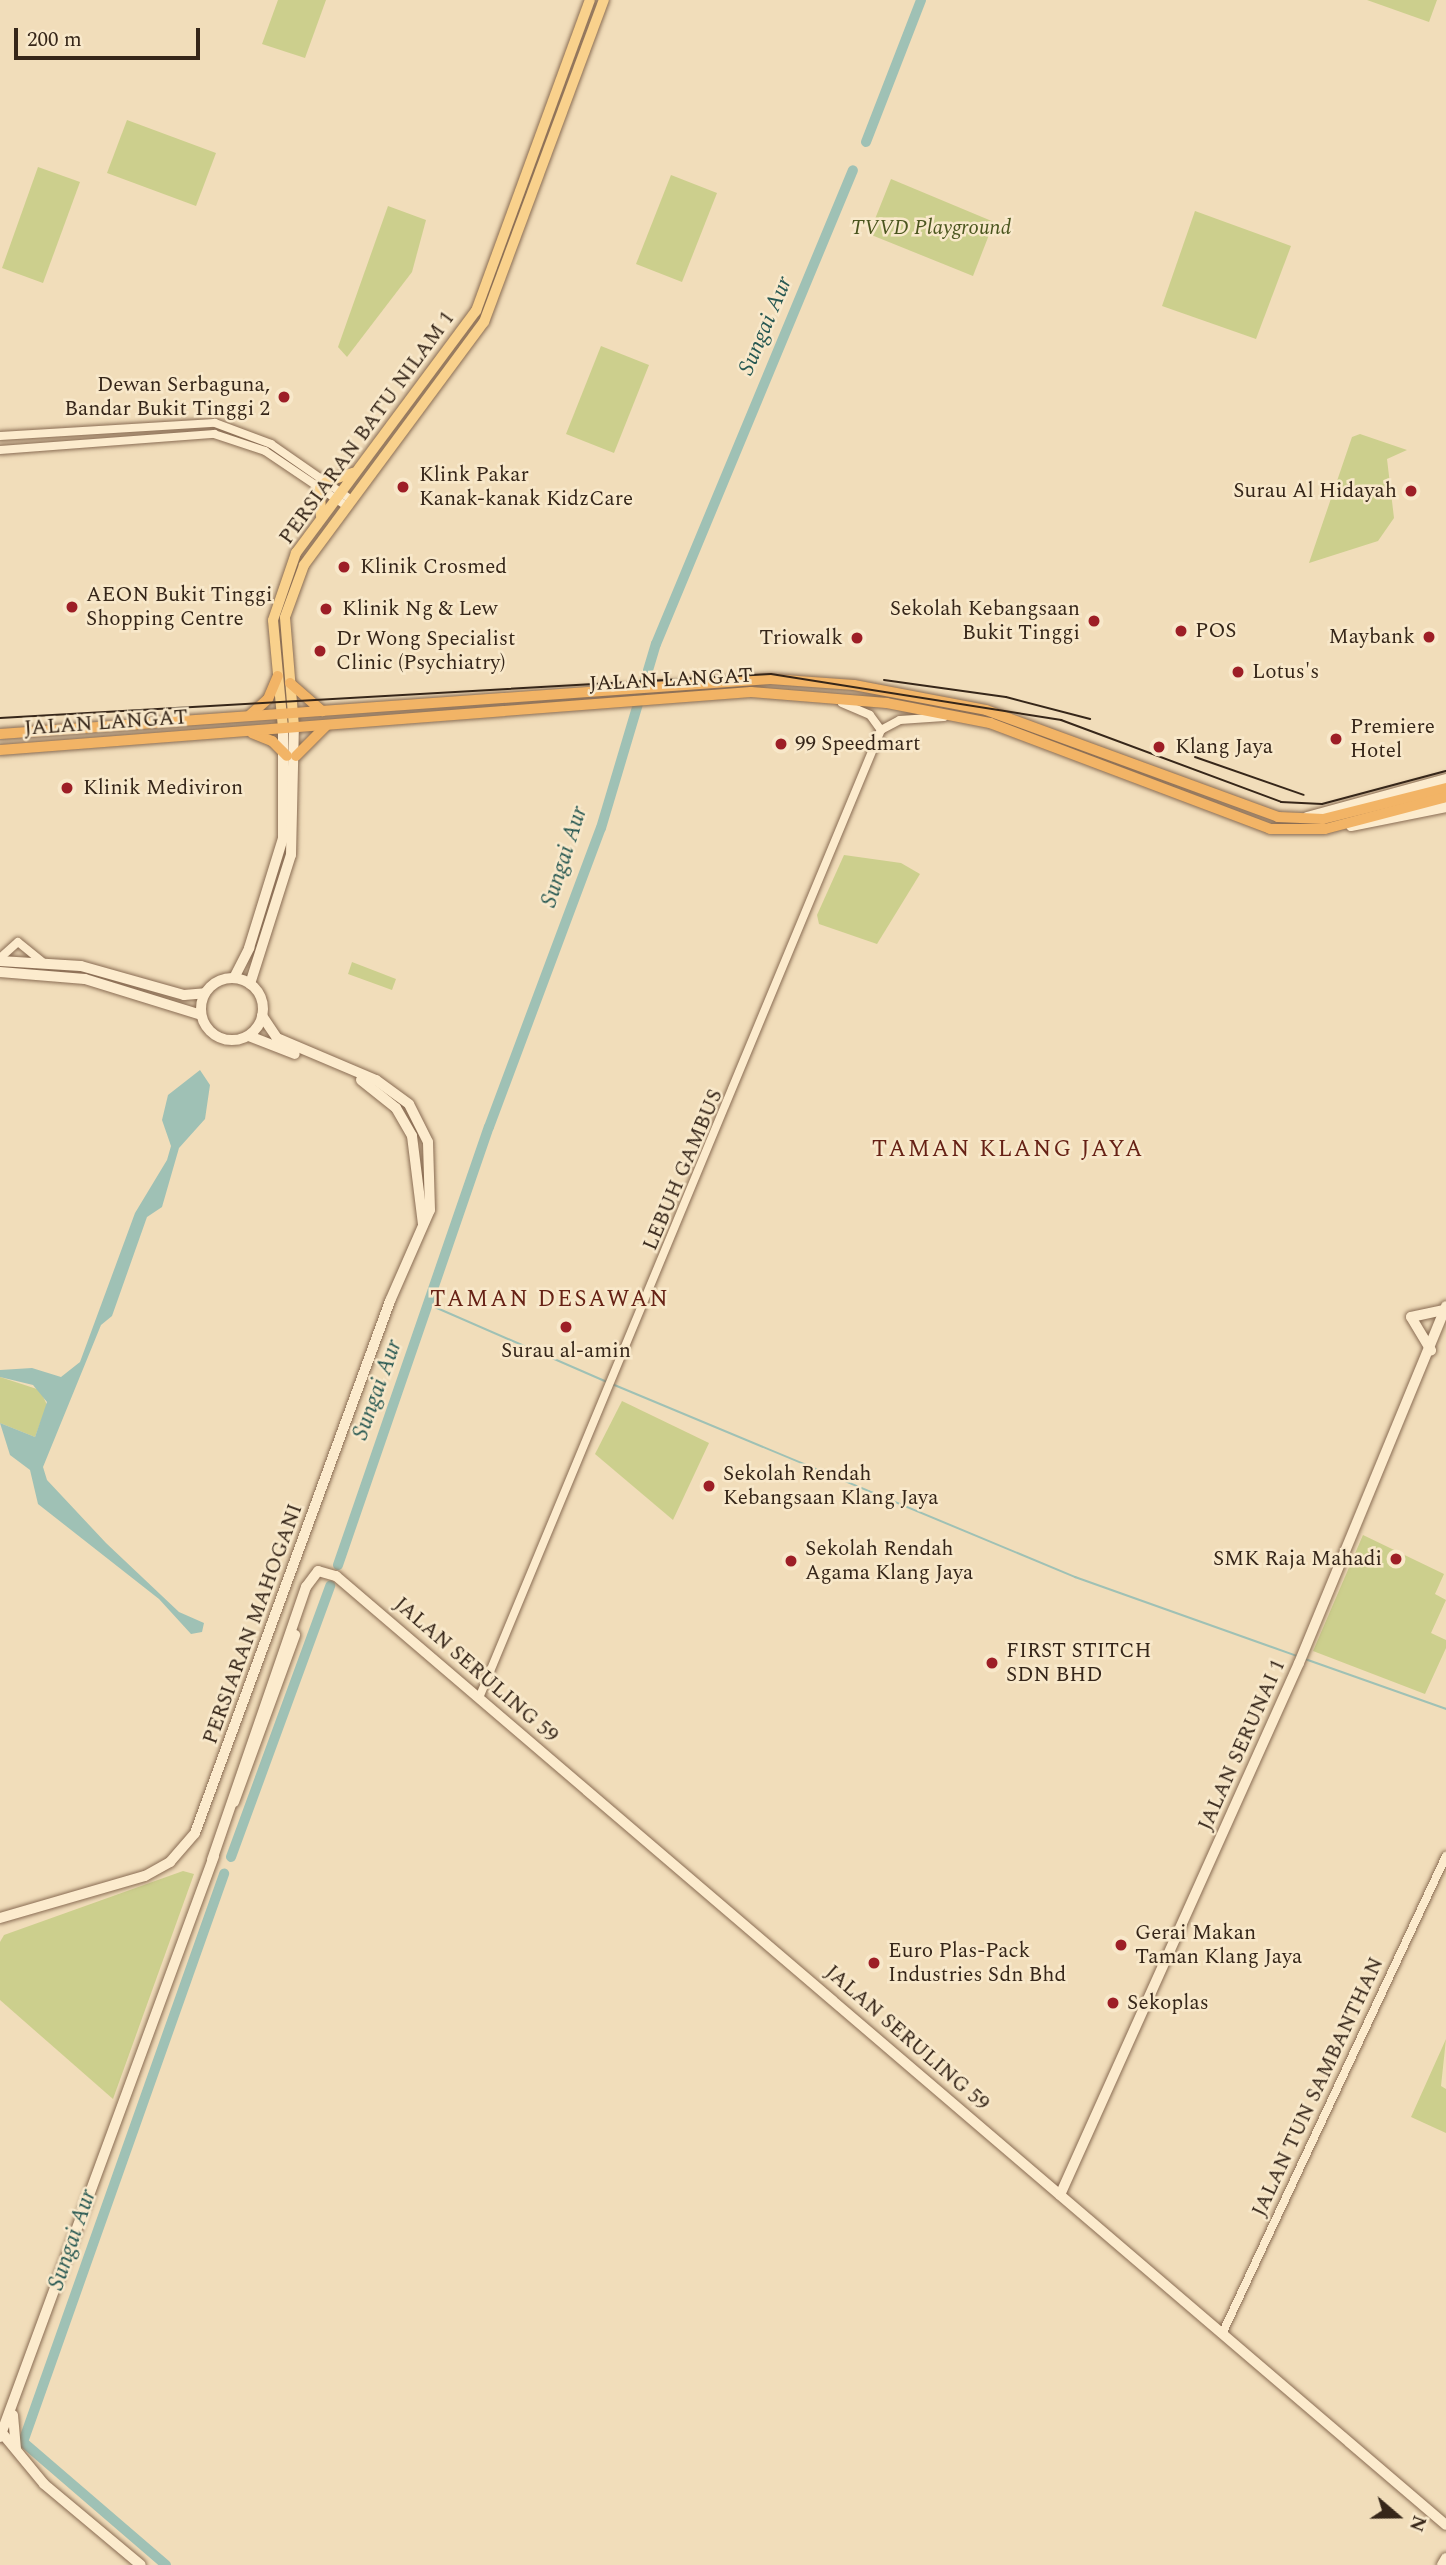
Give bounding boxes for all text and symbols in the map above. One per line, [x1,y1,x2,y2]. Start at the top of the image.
scale bar [18,14,203,58]
text: 200 m [27,24,82,56]
park label: TVVD Playground [851,215,1011,241]
water label: Sungai Aur [733,273,799,379]
street label: PERSIARAN BATU NILAM 1 [274,307,460,549]
place label: Dewan Serbaguna, Bandar Bukit Tinggi 2 [64,372,270,422]
marker: Dewan Serbaguna, Bandar Bukit Tinggi 2 [276,389,292,405]
place label: Klink Pakar Kanak-kanak KidzCare [419,462,633,512]
marker: Klink Pakar Kanak-kanak KidzCare [393,477,413,497]
place label: Surau Al Hidayah [1233,478,1397,504]
marker: Surau Al Hidayah [1403,483,1419,499]
place label: Klinik Crosmed [360,554,507,580]
marker: Klinik Crosmed [334,557,354,577]
place label: AEON Bukit Tinggi Shopping Centre [86,582,273,632]
place label: Klinik Ng & Lew [342,596,498,622]
place label: Sekolah Kebangsaan Bukit Tinggi [890,596,1080,646]
marker: AEON Bukit Tinggi Shopping Centre [64,599,80,615]
marker: Klinik Ng & Lew [316,599,336,619]
marker: Sekolah Kebangsaan Bukit Tinggi [1086,613,1102,629]
place label: POS [1195,618,1236,644]
marker: POS [1173,623,1189,639]
place label: Maybank [1329,624,1415,650]
place label: Triowalk [759,625,843,651]
place label: Dr Wong Specialist Clinic (Psychiatry) [336,626,515,676]
marker: Maybank [1421,629,1437,645]
marker: Triowalk [849,630,865,646]
marker: Dr Wong Specialist Clinic (Psychiatry) [310,641,330,661]
place label: Lotus's [1252,659,1319,685]
street label: JALAN LANGAT [588,663,754,697]
marker: Lotus's [1230,664,1246,680]
street label: JALAN LANGAT [23,705,189,741]
place label: Premiere Hotel [1350,714,1435,764]
place label: 99 Speedmart [795,731,920,757]
marker: Premiere Hotel [1328,731,1344,747]
place label: Klang Jaya [1175,734,1273,760]
marker: 99 Speedmart [773,736,789,752]
marker: Klang Jaya [1149,737,1169,757]
place label: Klinik Mediviron [83,775,243,801]
marker: Klinik Mediviron [57,778,77,798]
water label: Sungai Aur [536,803,594,911]
street label: LEBUH GAMBUS [638,1086,728,1254]
district label: TAMAN KLANG JAYA [874,1136,1142,1164]
district label: TAMAN DESAWAN [432,1286,668,1314]
marker: Surau al-amin [558,1319,574,1335]
water label: Sungai Aur [347,1336,409,1444]
place label: Surau al-amin [501,1338,631,1364]
place label: Sekolah Rendah Kebangsaan Klang Jaya [723,1461,938,1511]
marker: Sekolah Rendah Kebangsaan Klang Jaya [701,1478,717,1494]
street label: PERSIARAN MAHOGANI [198,1500,308,1748]
place label: Sekolah Rendah Agama Klang Jaya [805,1536,973,1586]
place label: SMK Raja Mahadi [1213,1546,1382,1572]
marker: SMK Raja Mahadi [1388,1551,1404,1567]
marker: Sekolah Rendah Agama Klang Jaya [783,1553,799,1569]
street label: JALAN SERULING 59 [389,1592,563,1748]
place label: FIRST STITCH SDN BHD [1006,1638,1151,1688]
marker: FIRST STITCH SDN BHD [984,1655,1000,1671]
street label: JALAN SERUNAI 1 [1193,1655,1291,1835]
place label: Gerai Makan Taman Klang Jaya [1135,1920,1302,1970]
marker: Gerai Makan Taman Klang Jaya [1113,1937,1129,1953]
place label: Euro Plas-Pack Industries Sdn Bhd [888,1938,1066,1988]
street label: JALAN TUN SAMBANTHAN [1247,1953,1389,2221]
marker: Euro Plas-Pack Industries Sdn Bhd [866,1955,882,1971]
street label: JALAN SERULING 59 [820,1960,994,2116]
place label: Sekoplas [1127,1990,1209,2016]
marker: Sekoplas [1105,1995,1121,2011]
water label: Sungai Aur [43,2186,103,2294]
north arrow [1362,2481,1432,2551]
text: N [1401,2511,1433,2536]

